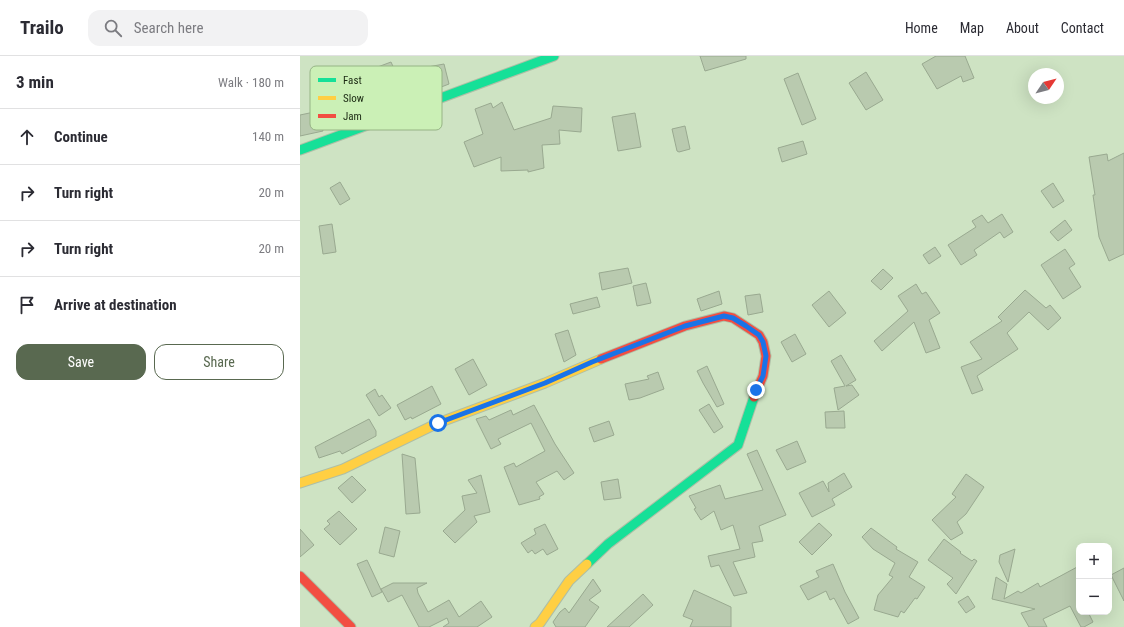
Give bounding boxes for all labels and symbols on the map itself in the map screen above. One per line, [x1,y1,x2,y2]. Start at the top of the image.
legend [310,66,442,130]
north arrow [1028,68,1064,104]
text: Fast [343,74,362,87]
text: Slow [343,92,364,105]
text: Jam [343,110,362,123]
route end [747,381,765,399]
route start [429,414,447,432]

